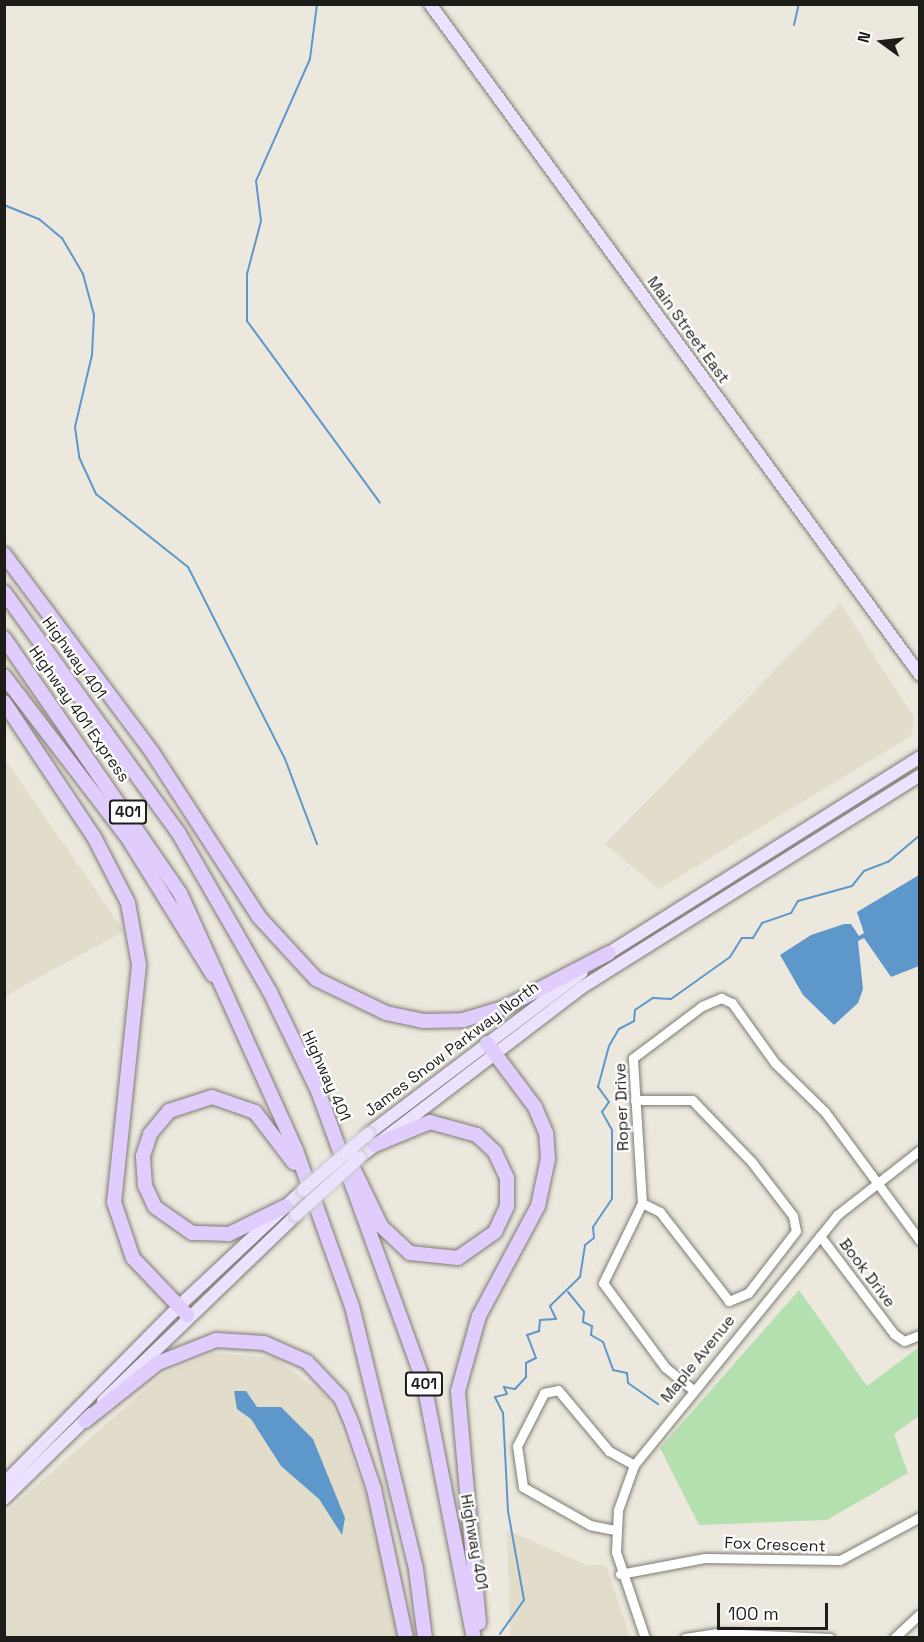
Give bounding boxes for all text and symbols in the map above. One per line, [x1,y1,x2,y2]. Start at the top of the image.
north arrow [852,12,912,72]
text: N [853,29,876,45]
street label: Main Street East [643,273,733,387]
street label: Highway 401 [38,613,110,703]
street label: Highway 401 Express [25,642,133,786]
road number: 401 [108,800,148,824]
street label: James Snow Parkway North [361,977,543,1121]
street label: Highway 401 [298,1028,354,1124]
street label: Roper Drive [611,1063,633,1151]
street label: Book Drive [835,1235,899,1311]
street label: Maple Avenue [657,1311,739,1407]
road number: 401 [404,1372,444,1396]
street label: Highway 401 [456,1493,492,1591]
street label: Fox Crescent [724,1534,826,1556]
scale bar [720,1591,831,1629]
text: 100 m [728,1602,779,1625]

